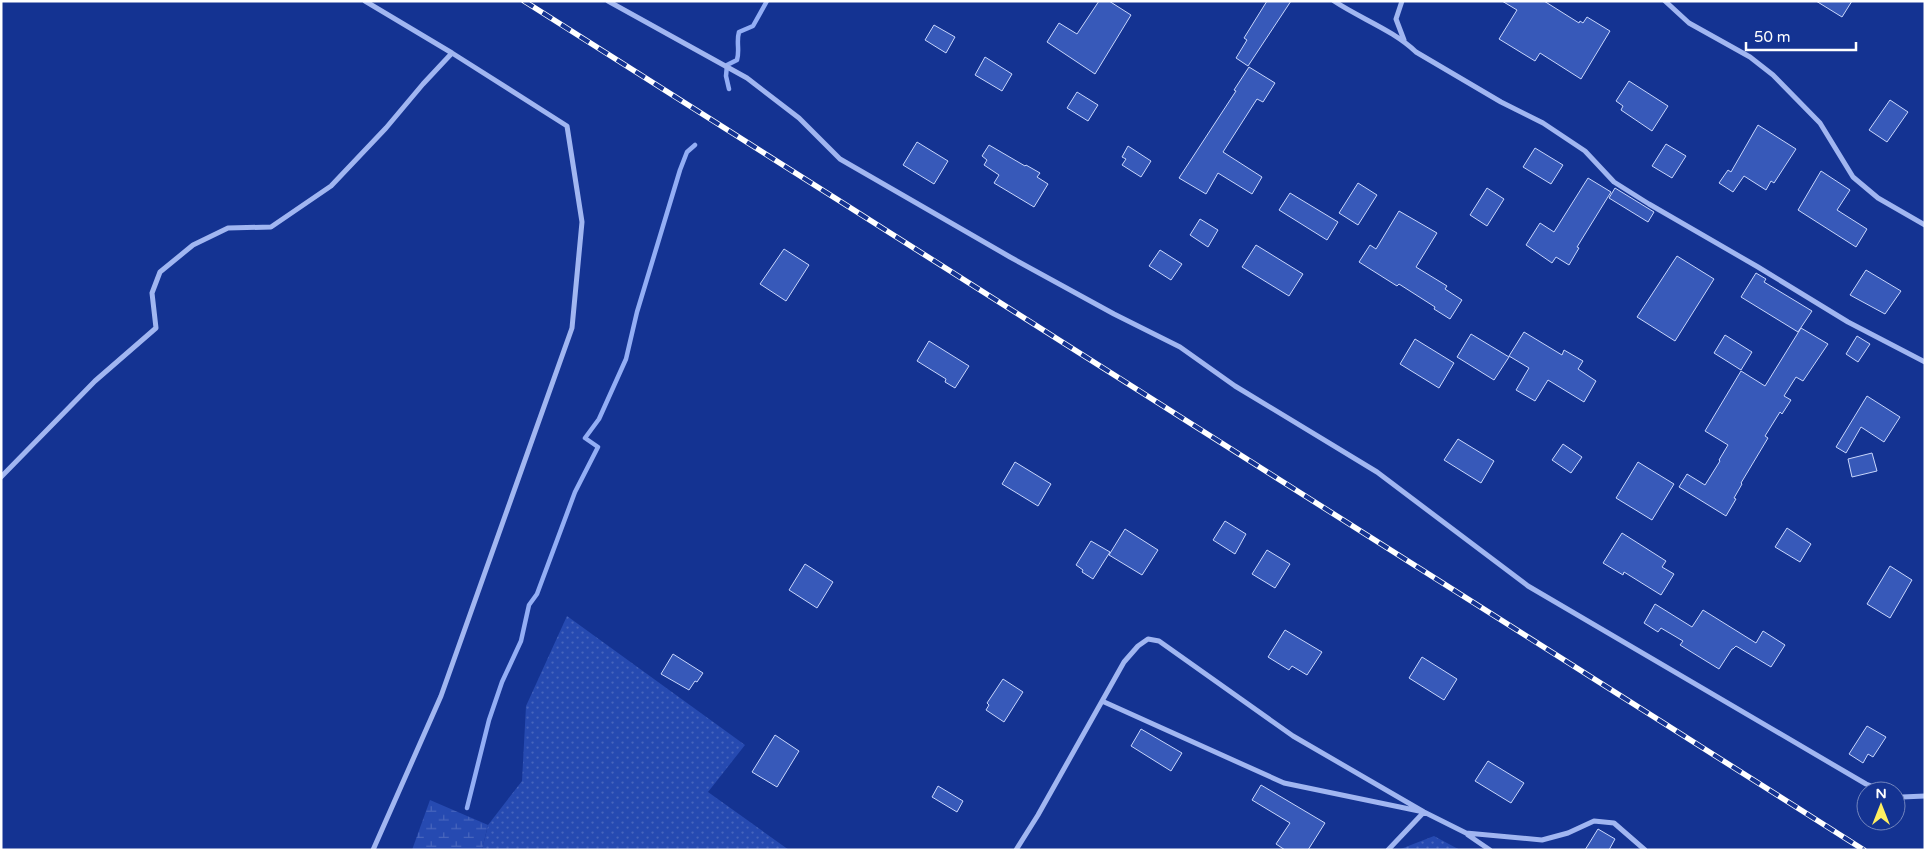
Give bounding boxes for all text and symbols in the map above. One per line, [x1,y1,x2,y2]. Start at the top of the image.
scale bar [1746,20,1856,52]
text: 50 m [1754,28,1791,46]
north arrow [1856,781,1906,831]
text: N [1875,785,1887,802]

